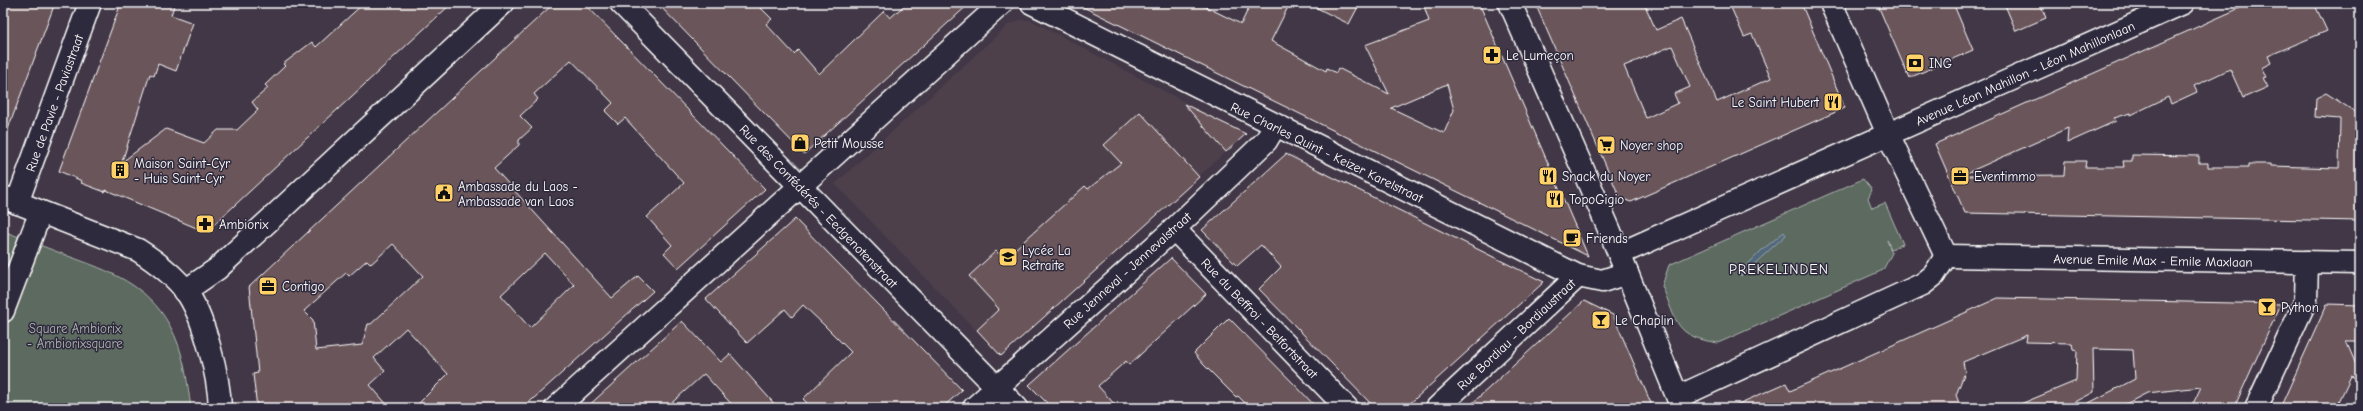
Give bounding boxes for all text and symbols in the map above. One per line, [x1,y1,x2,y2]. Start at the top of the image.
street label: Avenue Léon Mahillon - Léon Mahillonlaan [1913,18,2137,129]
street label: Rue de Pavie - Paviastraat [23,31,87,174]
pharmacy icon: Le Lumeçon [1481,44,1503,66]
place label: Le Lumeçon [1506,48,1574,63]
bank icon: ING [1904,52,1926,74]
place label: ING [1929,56,1952,71]
restaurant icon: Le Saint Hubert [1822,91,1844,113]
place label: Le Saint Hubert [1731,95,1820,110]
street label: Rue Charles Quint - Keizer Karelstraat [1228,99,1427,206]
street label: Rue des Confédérés - Eedgenotenstraat [736,122,902,292]
shop icon: Petit Mousse [789,132,811,154]
supermarket icon: Noyer shop [1595,134,1617,156]
place label: Petit Mousse [814,136,884,151]
place label: Noyer shop [1620,138,1683,153]
place label: Maison Saint-Cyr - Huis Saint-Cyr [134,156,231,186]
building icon: Maison Saint-Cyr - Huis Saint-Cyr [109,159,131,181]
restaurant icon: Snack du Noyer [1537,165,1559,187]
office icon: Eventimmo [1949,165,1971,187]
place label: Snack du Noyer [1562,169,1651,184]
place label: Eventimmo [1974,169,2036,184]
place label: Ambassade du Laos - Ambassade van Laos [458,179,578,209]
public building icon: Ambassade du Laos - Ambassade van Laos [433,182,455,204]
restaurant icon: TopoGigio [1544,188,1566,210]
place label: TopoGigio [1569,192,1624,207]
street label: Rue Jenneval - Jennevalstraat [1060,208,1195,332]
pharmacy icon: Ambiorix [194,213,216,235]
place label: Ambiorix [219,217,269,232]
cafe icon: Friends [1561,227,1583,249]
place label: Friends [1586,231,1628,246]
place label: Lycée La Retraite [1022,243,1071,273]
school or university icon: Lycée La Retraite [997,246,1019,268]
street label: Avenue Emile Max - Emile Maxlaan [2053,251,2253,270]
street label: Rue du Beffroi - Belfortstraat [1198,255,1322,383]
district label: PREKELINDEN [1729,261,1829,278]
office icon: Contigo [257,275,279,297]
street label: Rue Bordiau - Bordiaustraat [1454,275,1579,393]
place label: Contigo [282,279,325,294]
bar icon: Python [2256,296,2278,318]
place label: Python [2281,300,2319,315]
bar icon: Le Chaplin [1590,309,1612,331]
place label: Le Chaplin [1615,313,1674,328]
park label: Square Ambiorix - Ambiorixsquare [27,321,123,351]

